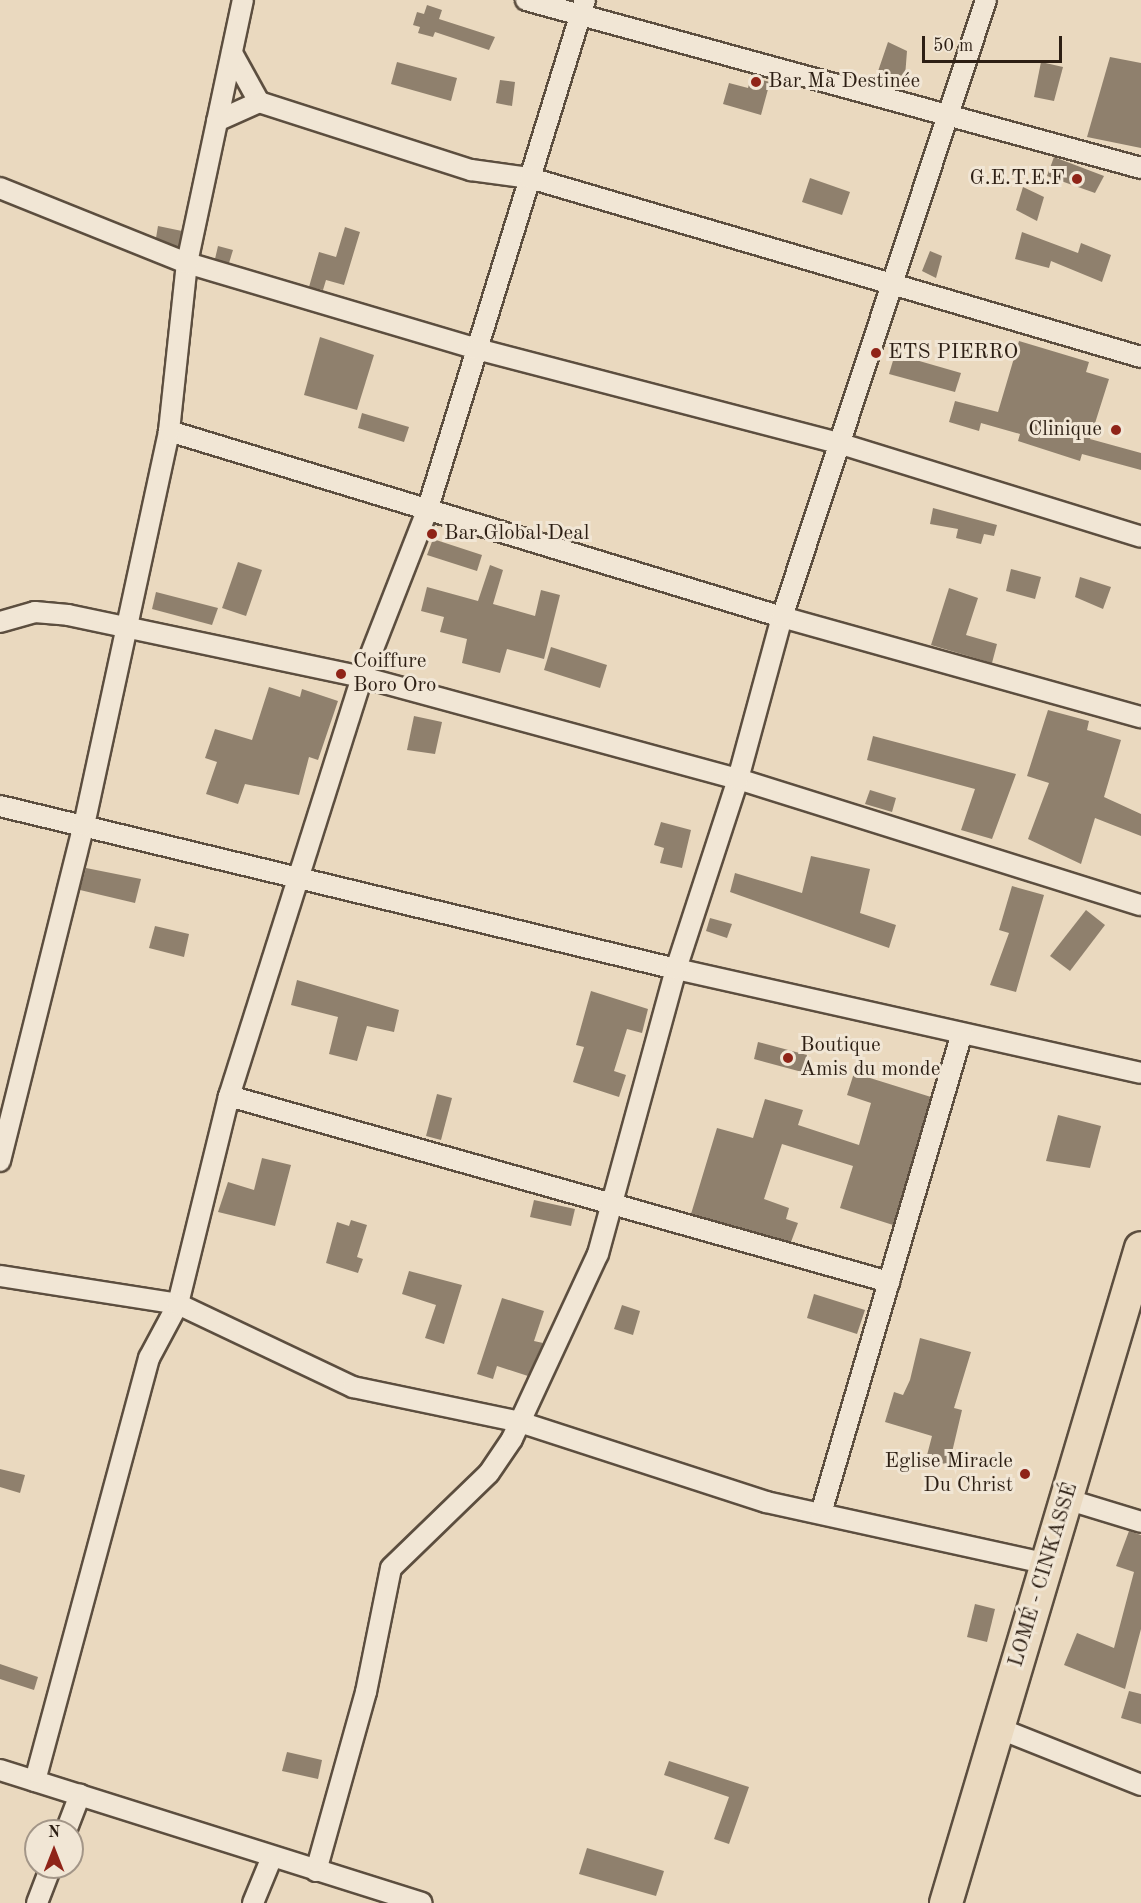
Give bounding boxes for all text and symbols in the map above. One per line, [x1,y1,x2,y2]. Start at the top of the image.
scale bar [925,24,1064,62]
text: 50 m [933,37,973,55]
place label: Bar Ma Destinée [768,69,920,95]
marker: Bar Ma Destinée [749,75,763,89]
place label: G.E.T.E.F [970,166,1065,192]
marker: G.E.T.E.F [1070,172,1084,186]
place label: ETS PIERRO [888,340,1018,366]
marker: ETS PIERRO [869,346,883,360]
place label: Clinique [1028,417,1102,443]
marker: Clinique [1107,421,1125,439]
place label: Bar Global Deal [444,521,589,547]
marker: Bar Global Deal [425,527,439,541]
place label: Coiffure Boro Oro [353,649,437,699]
marker: Coiffure Boro Oro [334,667,348,681]
place label: Boutique Amis du monde [800,1033,940,1083]
marker: Boutique Amis du monde [781,1051,795,1065]
place label: Eglise Miracle Du Christ [884,1449,1013,1499]
marker: Eglise Miracle Du Christ [1018,1467,1032,1481]
street label: LOMÉ - CINKASSÉ [1004,1480,1084,1670]
north arrow [24,1819,84,1879]
text: N [48,1825,60,1841]

